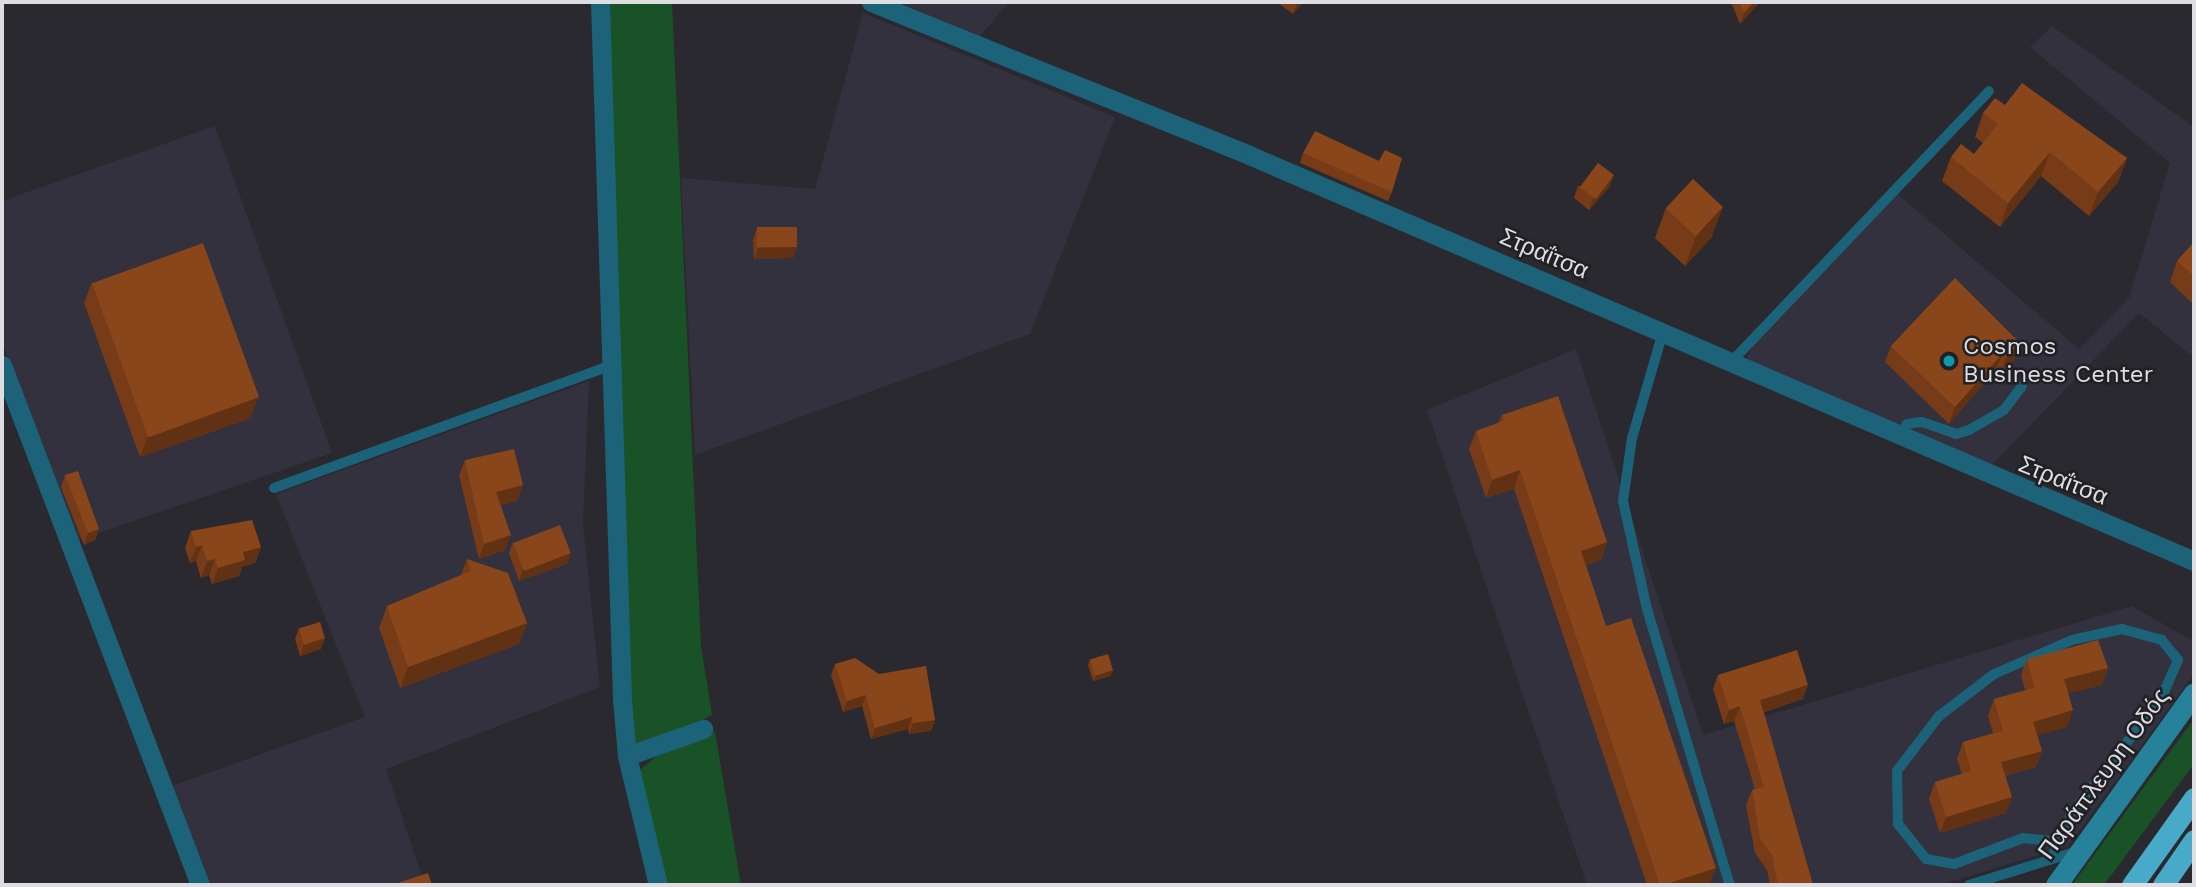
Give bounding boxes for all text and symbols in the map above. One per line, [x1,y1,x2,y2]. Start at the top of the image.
street label: Στραΐτσα [1495,222,1593,286]
place label: Cosmos Business Center [1963,333,2153,389]
marker: Cosmos Business Center [1941,353,1957,369]
street label: Στραΐτσα [2014,450,2112,512]
street label: Παράπλευρη Οδός [2032,683,2176,865]

